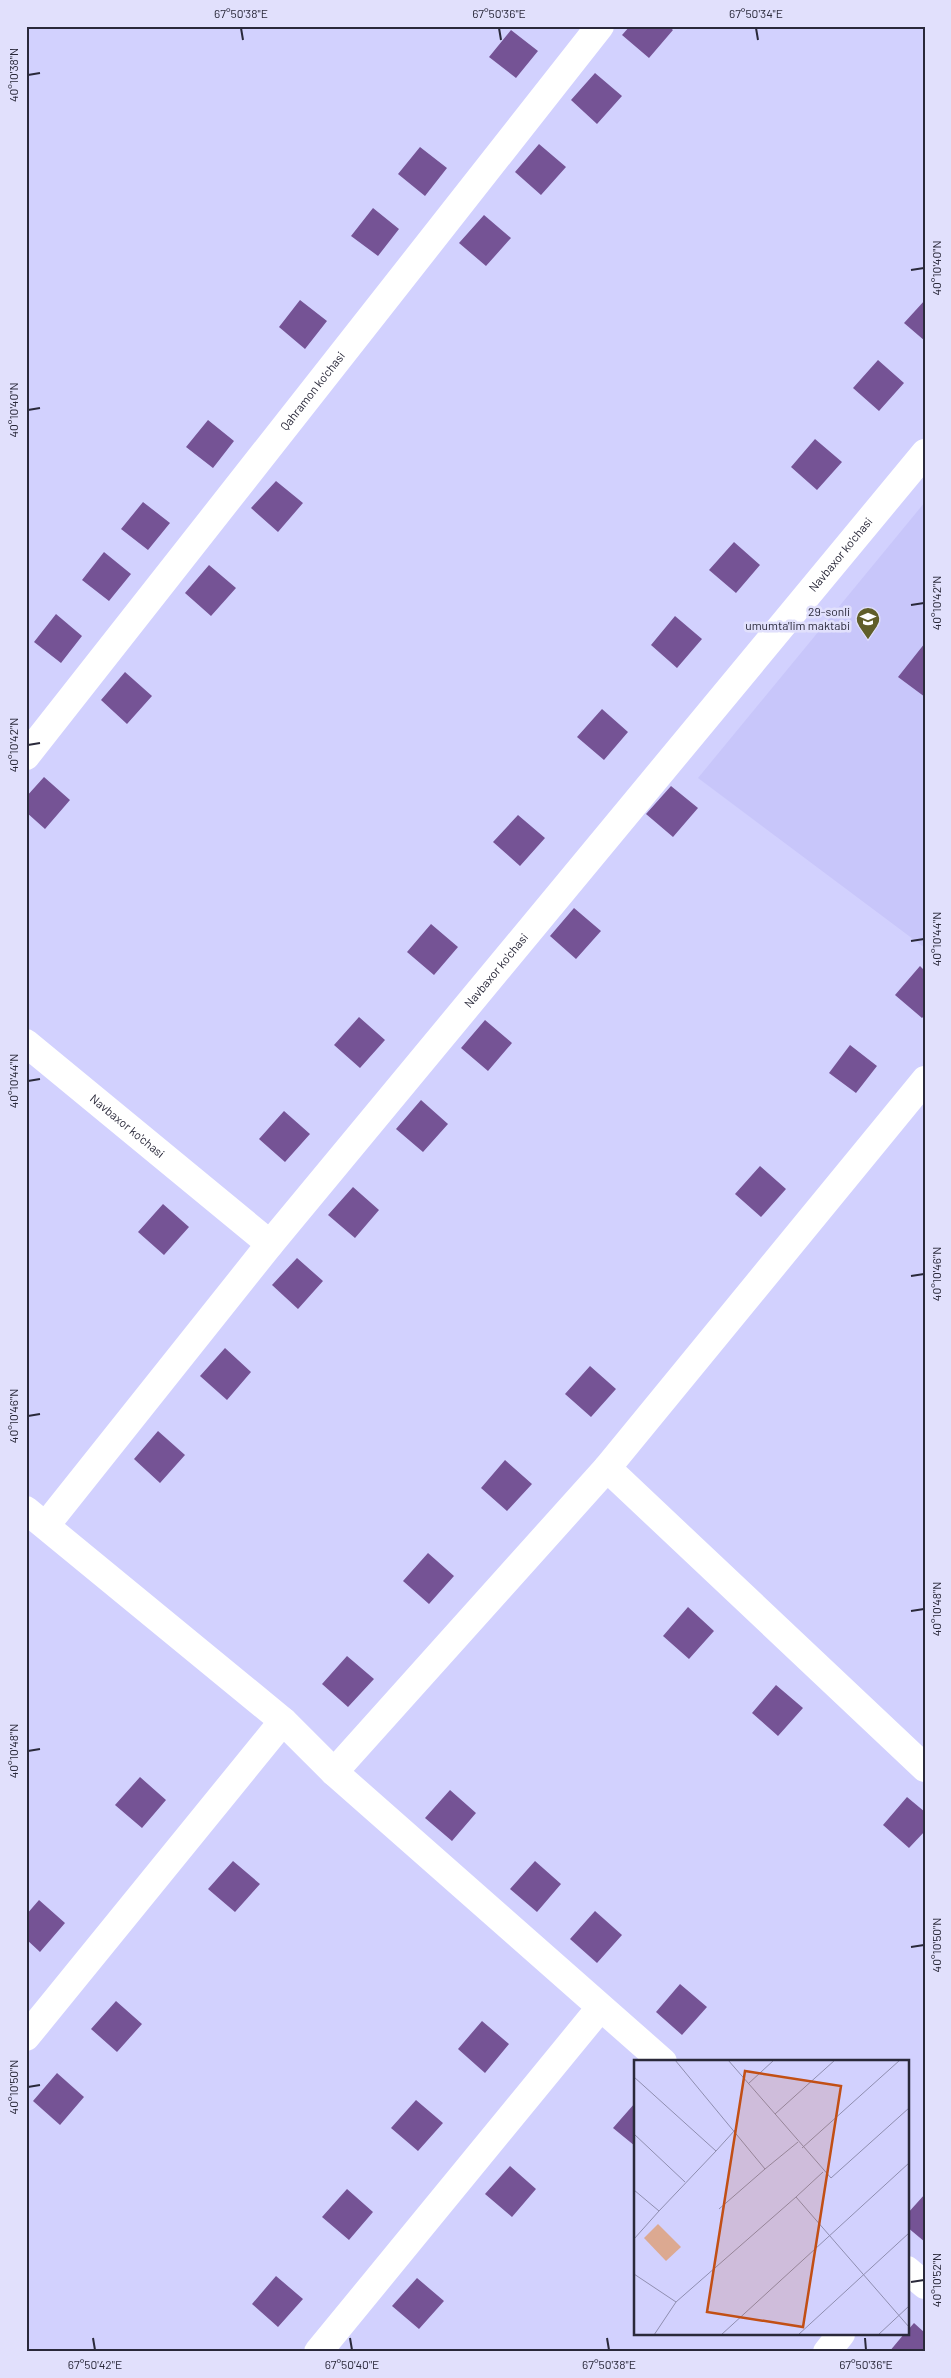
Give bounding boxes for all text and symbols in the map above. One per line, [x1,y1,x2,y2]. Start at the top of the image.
text: 67°50'38"E [214,6,268,20]
text: 67°50'36"E [472,6,526,20]
text: 67°50'34"E [729,6,783,20]
text: 40°10'38"N [6,48,20,102]
text: 40°10'40"N [929,240,943,296]
street label: Qahramon ko'chasi [277,349,347,433]
text: 40°10'40"N [6,382,20,438]
street label: Navbaxor ko'chasi [805,514,875,594]
text: 40°10'42"N [929,576,943,630]
place label: 29-sonli umumta'lim maktabi [745,604,850,632]
school or university icon: 29-sonli umumta'lim maktabi [855,606,881,640]
text: 40°10'42"N [6,718,20,772]
text: 40°10'44"N [929,912,943,966]
street label: Navbaxor ko'chasi [461,930,530,1010]
text: 40°10'44"N [6,1054,20,1108]
street label: Navbaxor ko'chasi [88,1091,168,1160]
text: 40°10'46"N [929,1247,943,1301]
text: 40°10'46"N [6,1389,20,1443]
text: 40°10'48"N [929,1582,943,1636]
text: 40°10'48"N [6,1724,20,1778]
text: 40°10'50"N [929,1918,943,1972]
text: 40°10'50"N [6,2060,20,2114]
inset map [634,2060,908,2336]
text: 40°10'52"N [929,2253,943,2307]
text: 67°50'42"E [68,2357,122,2371]
text: 67°50'40"E [325,2357,379,2371]
text: 67°50'38"E [582,2357,636,2371]
text: 67°50'36"E [839,2357,893,2371]

